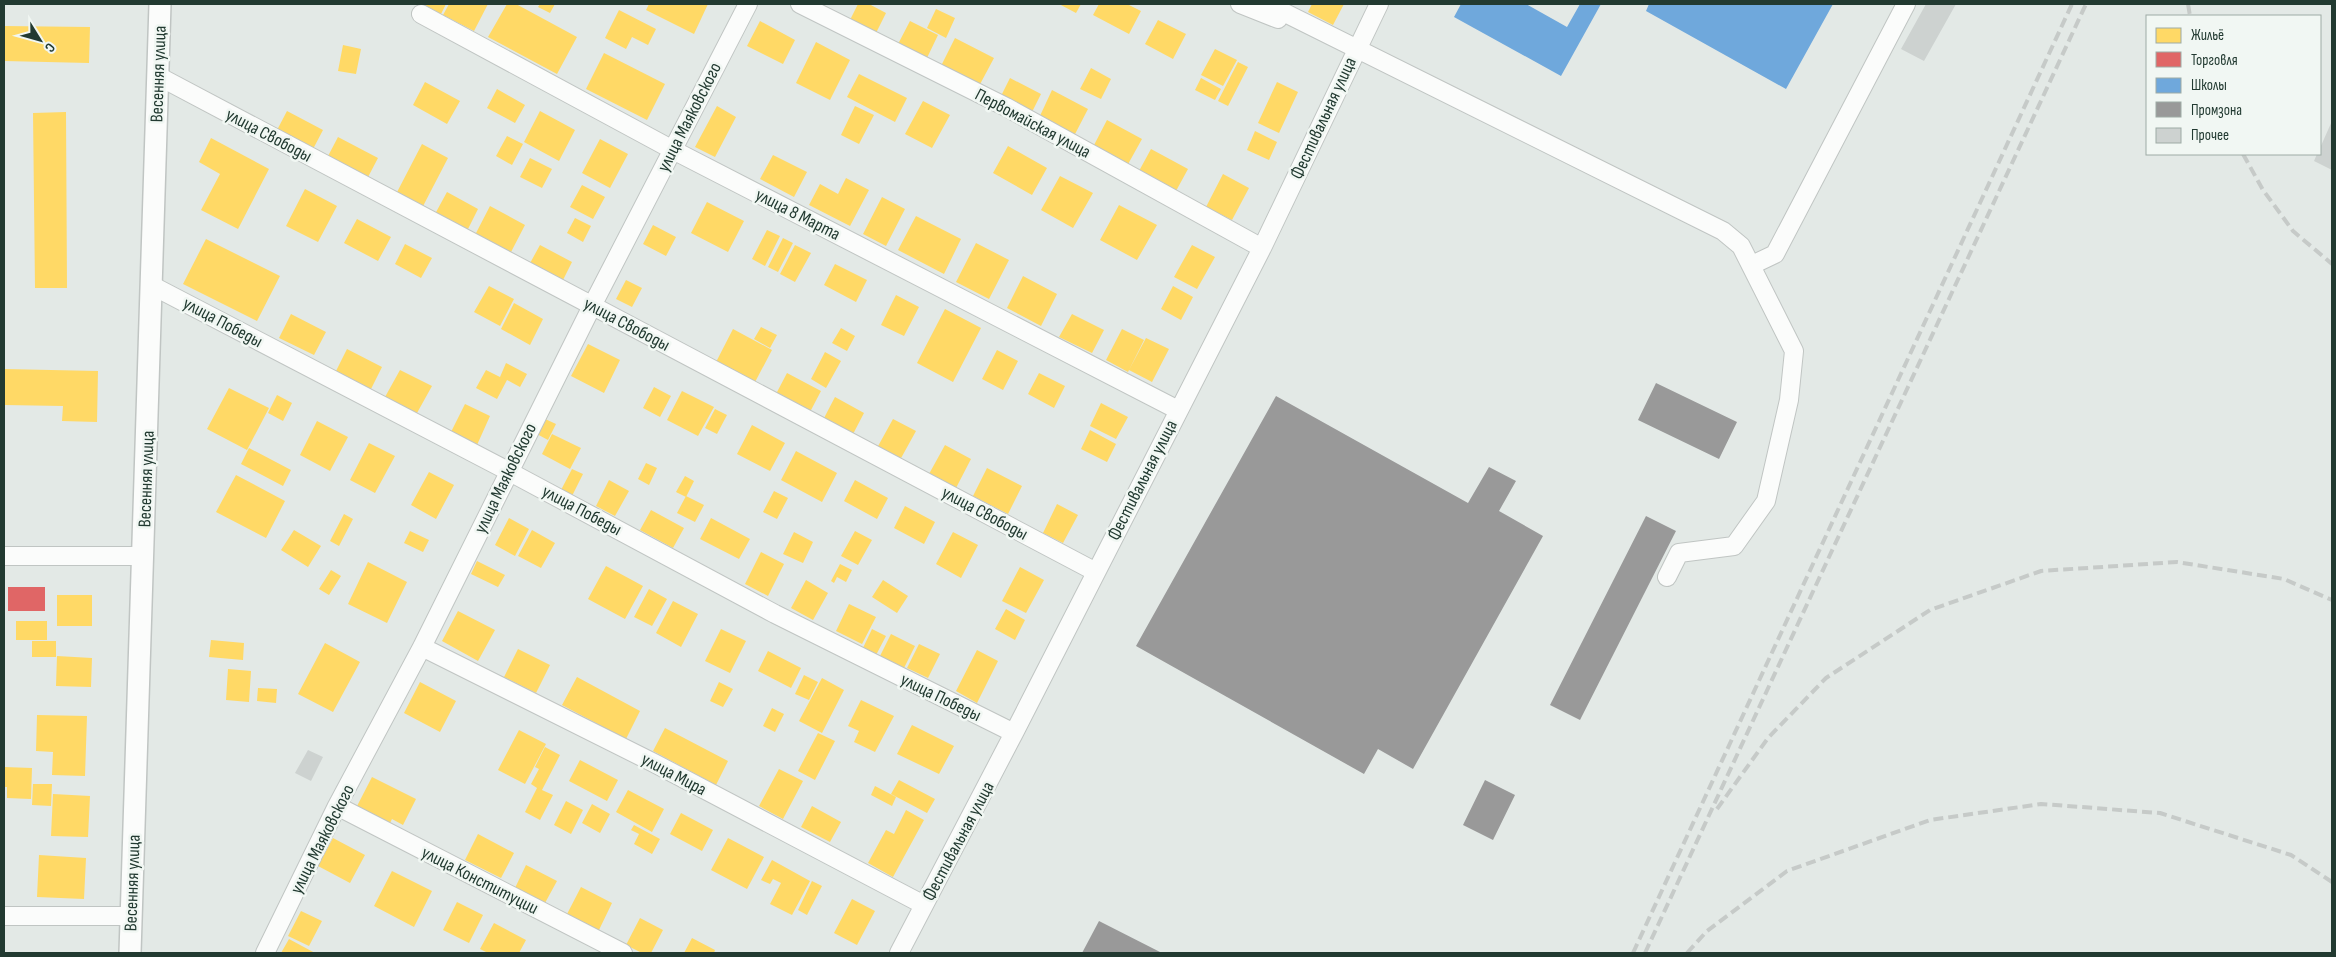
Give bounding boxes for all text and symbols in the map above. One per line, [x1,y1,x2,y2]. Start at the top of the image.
north arrow [15,15,65,65]
legend [2146,15,2321,155]
street label: Весенняя улица [146,25,171,123]
text: Жильё [2191,26,2224,45]
text: С [41,40,59,56]
text: Торговля [2191,51,2238,70]
street label: Фестивальная улица [1286,54,1361,182]
street label: улица Маяковского [653,59,726,175]
text: Школы [2191,76,2227,95]
street label: Первомайская улица [971,84,1094,163]
text: Промзона [2191,101,2242,120]
street label: улица Свободы [222,104,315,167]
text: Прочее [2191,126,2229,145]
street label: улица 8 Марта [752,184,844,245]
street label: улица Победы [179,293,266,352]
street label: улица Свободы [580,293,673,356]
street label: Фестивальная улица [1103,417,1182,544]
street label: улица Маяковского [470,420,541,537]
street label: Весенняя улица [134,430,159,528]
street label: улица Победы [538,481,625,540]
street label: улица Свободы [938,482,1031,545]
street label: улица Победы [897,669,984,726]
street label: улица Мира [638,749,710,800]
street label: Фестивальная улица [918,778,999,904]
street label: улица Маяковского [286,781,359,897]
street label: Весенняя улица [120,834,145,932]
street label: улица Конституции [418,842,542,919]

